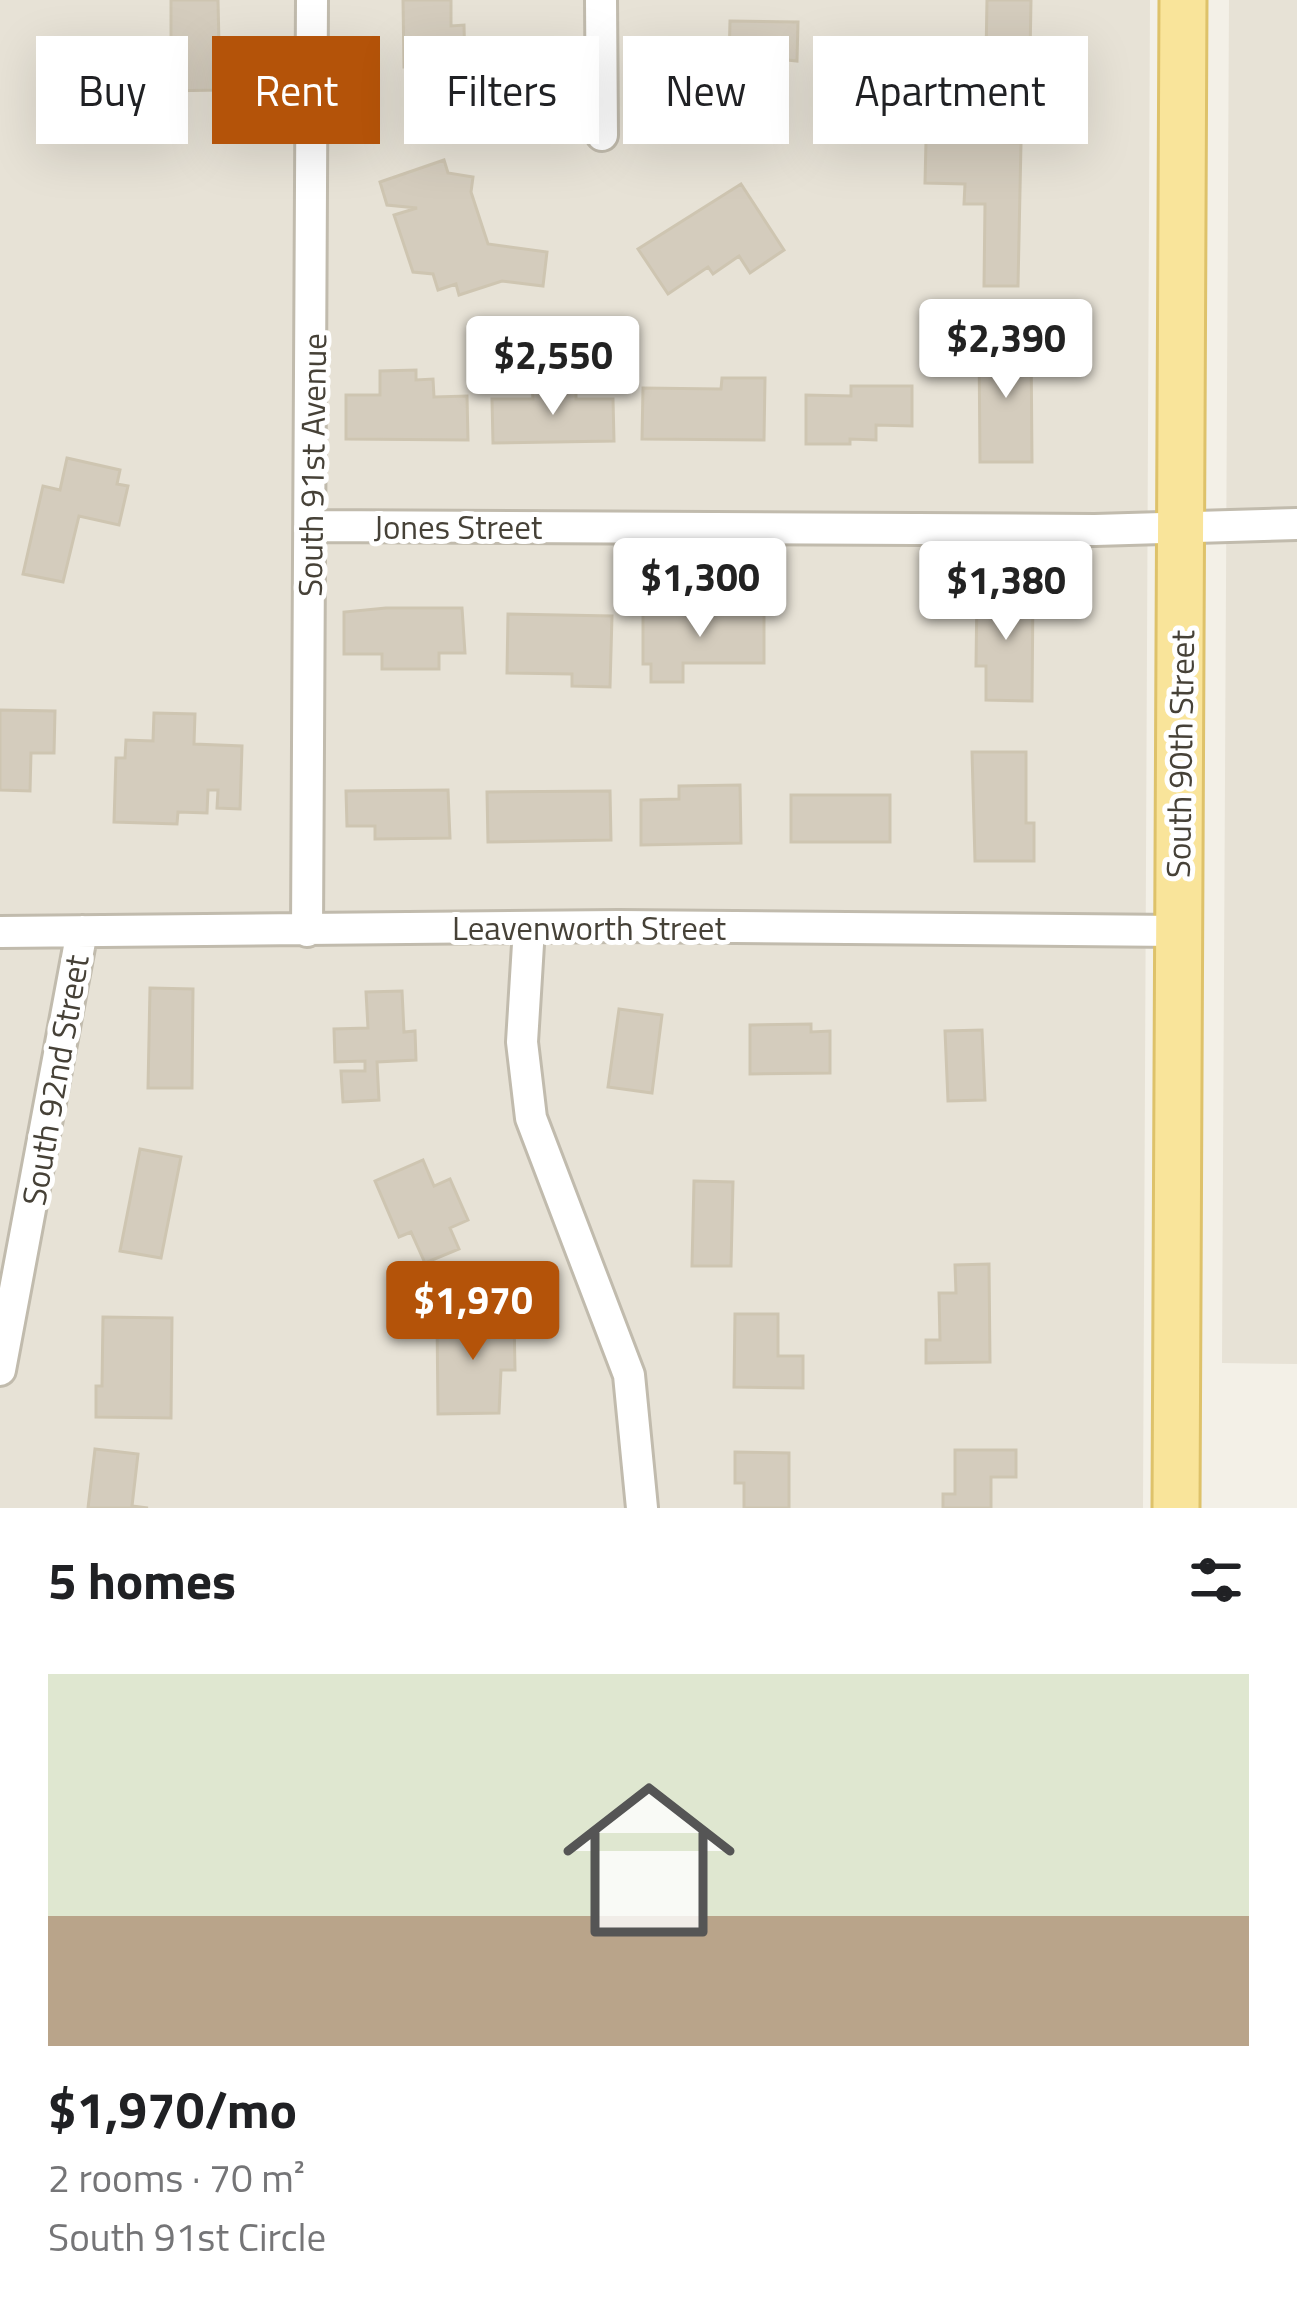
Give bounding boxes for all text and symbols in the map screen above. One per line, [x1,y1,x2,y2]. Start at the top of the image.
chip: Buy [36,36,188,144]
chip: Rent [212,36,380,144]
chip: Filters [404,36,599,144]
chip: New [623,36,789,144]
chip: Apartment [813,36,1088,144]
pin: $2,390 [908,299,1104,401]
text: $2,390 [946,308,1066,367]
pin: $2,550 [455,316,651,418]
text: $2,550 [493,325,613,384]
street label: South 91st Avenue [285,333,339,597]
street label: Jones Street [374,502,543,552]
pin: $1,300 [602,538,798,640]
pin: $1,380 [908,541,1104,643]
text: $1,300 [640,547,760,606]
text: $1,380 [946,550,1066,609]
street label: South 90th Street [1153,629,1207,878]
street label: Leavenworth Street [452,903,726,953]
street label: South 92nd Street [8,950,102,1209]
pin: $1,970 [375,1261,571,1363]
text: $1,970 [413,1270,533,1329]
text: 5 homes [48,1541,236,1619]
icon: filters [1183,1547,1249,1613]
icon: home [541,1752,757,1968]
text: $1,970/mo [48,2070,297,2148]
text: 2 rooms · 70 m² [48,2148,305,2207]
text: South 91st Circle [48,2207,326,2266]

